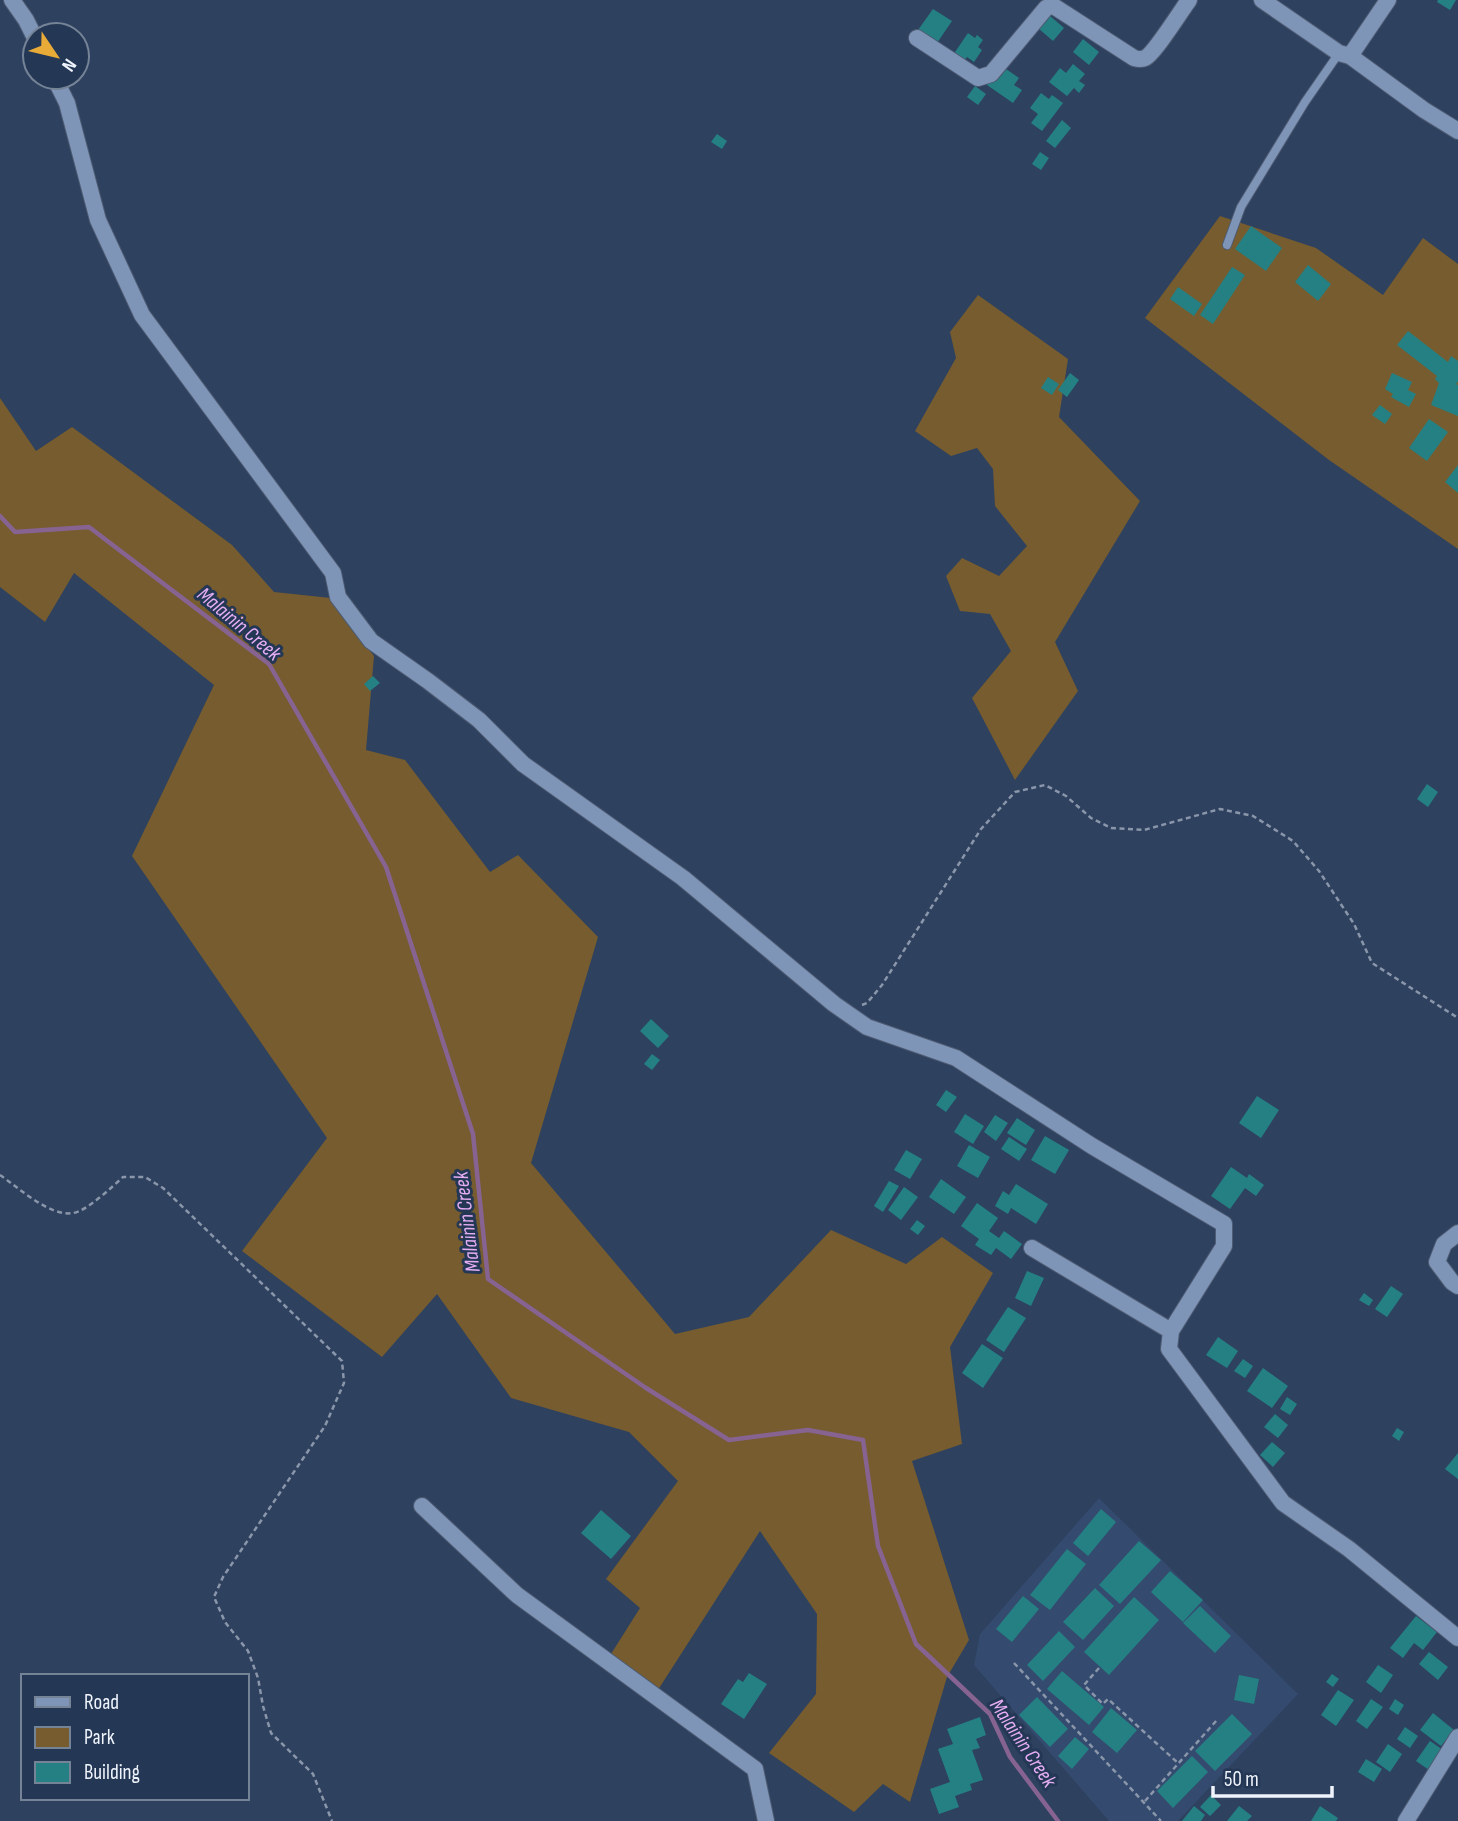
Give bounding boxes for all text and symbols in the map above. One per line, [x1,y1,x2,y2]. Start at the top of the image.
north arrow [21,21,91,91]
text: N [56,54,81,76]
water label: Malainin Creek [192,582,287,667]
water label: Malainin Creek [448,1169,486,1274]
legend [21,1674,248,1800]
text: Road [84,1690,119,1715]
water label: Malainin Creek [984,1694,1062,1793]
text: Park [84,1725,115,1750]
scale bar [1213,1755,1332,1799]
text: Building [84,1760,140,1785]
text: 50 m [1224,1767,1259,1792]

